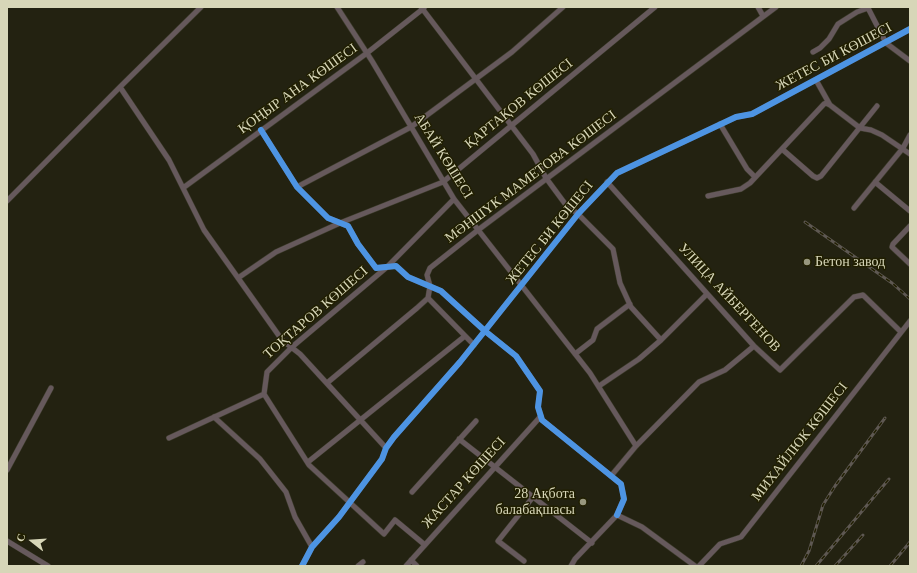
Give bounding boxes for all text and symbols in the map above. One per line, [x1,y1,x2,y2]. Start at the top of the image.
street label: ЖЕТЕС БИ КӨШЕСІ [773,19,895,95]
street label: ҚОҢЫР АНА КӨШЕСІ [235,40,361,138]
street label: ҚАРТАҚОВ КӨШЕСІ [462,55,576,153]
street label: МӘНШҮК МАМЕТОВА КӨШЕСІ [442,107,620,247]
street label: АБАЙ КӨШЕСІ [410,110,476,202]
street label: ЖЕТЕС БИ КӨШЕСІ [503,178,597,288]
street label: УЛИЦА АЙБЕРГЕНОВ [674,240,784,356]
place label: Бетон завод [815,254,885,270]
marker: Бетон завод [802,257,812,267]
street label: ТОҚТАРОВ КӨШЕСІ [260,263,372,363]
street label: МИХАЙЛЮК КӨШЕСІ [749,379,851,505]
street label: ЖАСТАР КӨШЕСІ [419,434,509,532]
place label: 28 Ақбота балабақшасы [496,486,575,518]
marker: 28 Ақбота балабақшасы [578,497,588,507]
north arrow [12,521,52,561]
text: С [14,532,27,543]

